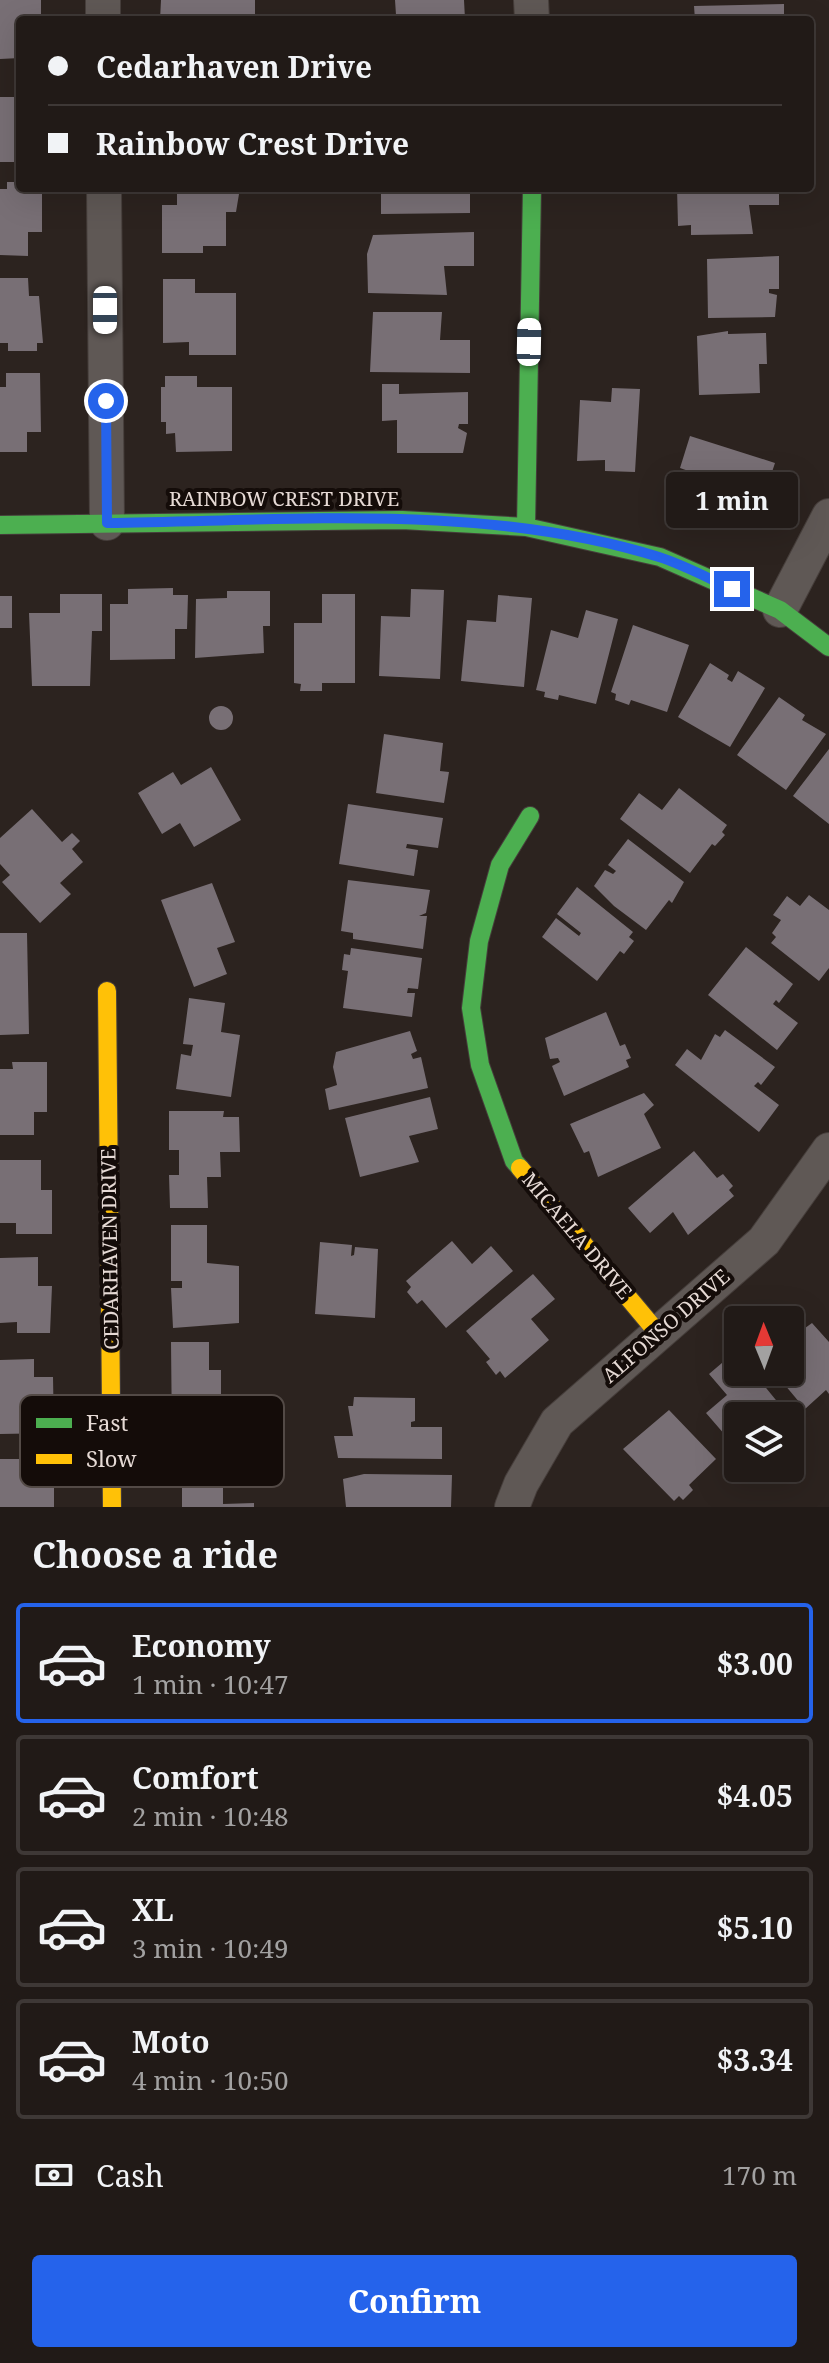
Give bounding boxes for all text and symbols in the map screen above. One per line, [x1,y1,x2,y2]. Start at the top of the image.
text: Cedarhaven Drive [96,46,372,87]
text: Rainbow Crest Drive [96,123,409,164]
car [93,286,117,334]
car [517,318,541,366]
route start [88,383,124,419]
callout: 1 min [666,473,798,529]
text: 1 min [695,482,769,518]
street label: RAINBOW CREST DRIVE [169,485,399,512]
route end [714,571,750,607]
street label: CEDARHAVEN DRIVE [94,1148,125,1350]
street label: MICAELA DRIVE [516,1167,638,1305]
street label: ALFONSO DRIVE [596,1263,735,1388]
north arrow [724,1306,804,1386]
map controls [724,1306,804,1482]
legend [20,1395,284,1487]
button: layers [724,1402,804,1482]
text: Fast [86,1407,128,1437]
text: Slow [86,1443,136,1473]
text: Choose a ride [32,1530,278,1579]
text: Economy [132,1625,271,1666]
icon: car [36,1627,108,1699]
text: $3.00 [716,1643,793,1684]
text: 1 min · 10:47 [132,1666,289,1702]
text: Comfort [132,1757,259,1798]
icon: car [36,1759,108,1831]
text: $4.05 [716,1775,793,1816]
text: 2 min · 10:48 [132,1798,289,1834]
text: XL [132,1889,174,1930]
icon: car [36,1891,108,1963]
text: $5.10 [716,1907,793,1948]
text: 3 min · 10:49 [132,1930,289,1966]
text: Moto [132,2021,210,2062]
icon: car [36,2023,108,2095]
text: $3.34 [716,2039,793,2080]
text: 4 min · 10:50 [132,2062,289,2098]
icon: cash [32,2153,76,2197]
text: Cash [96,2155,164,2196]
text: 170 m [722,2157,797,2193]
button: Confirm [32,2255,797,2347]

